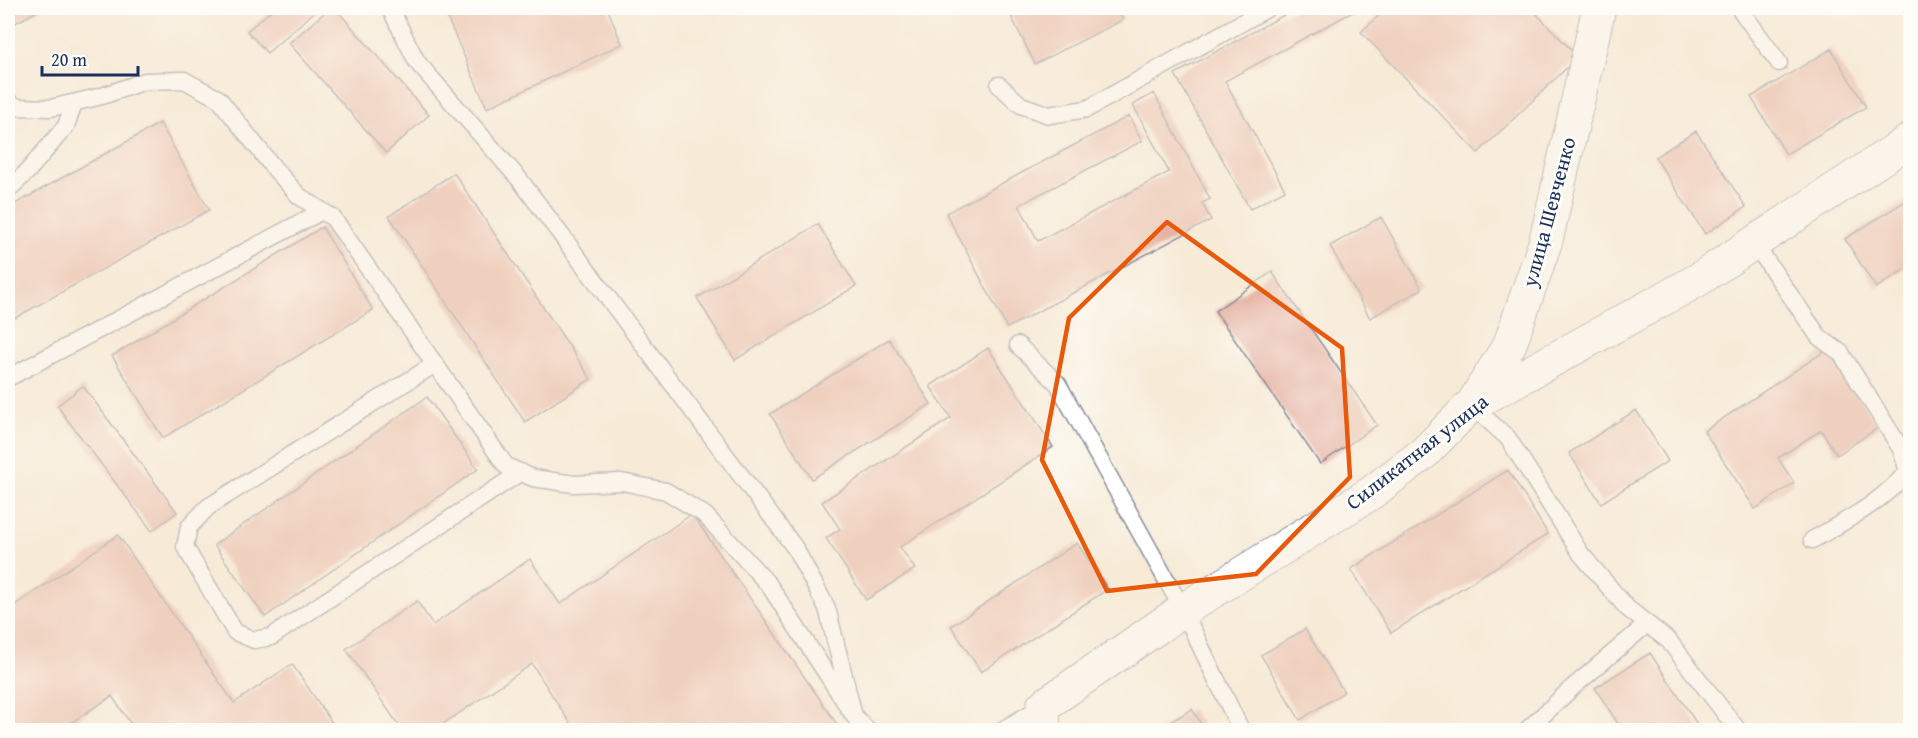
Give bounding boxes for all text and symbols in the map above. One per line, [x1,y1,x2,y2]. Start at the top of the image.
scale bar [42,39,138,77]
text: 20 m [51,46,87,73]
street label: улица Шевченко [1513,134,1583,291]
street label: Силикатная улица [1339,386,1494,517]

